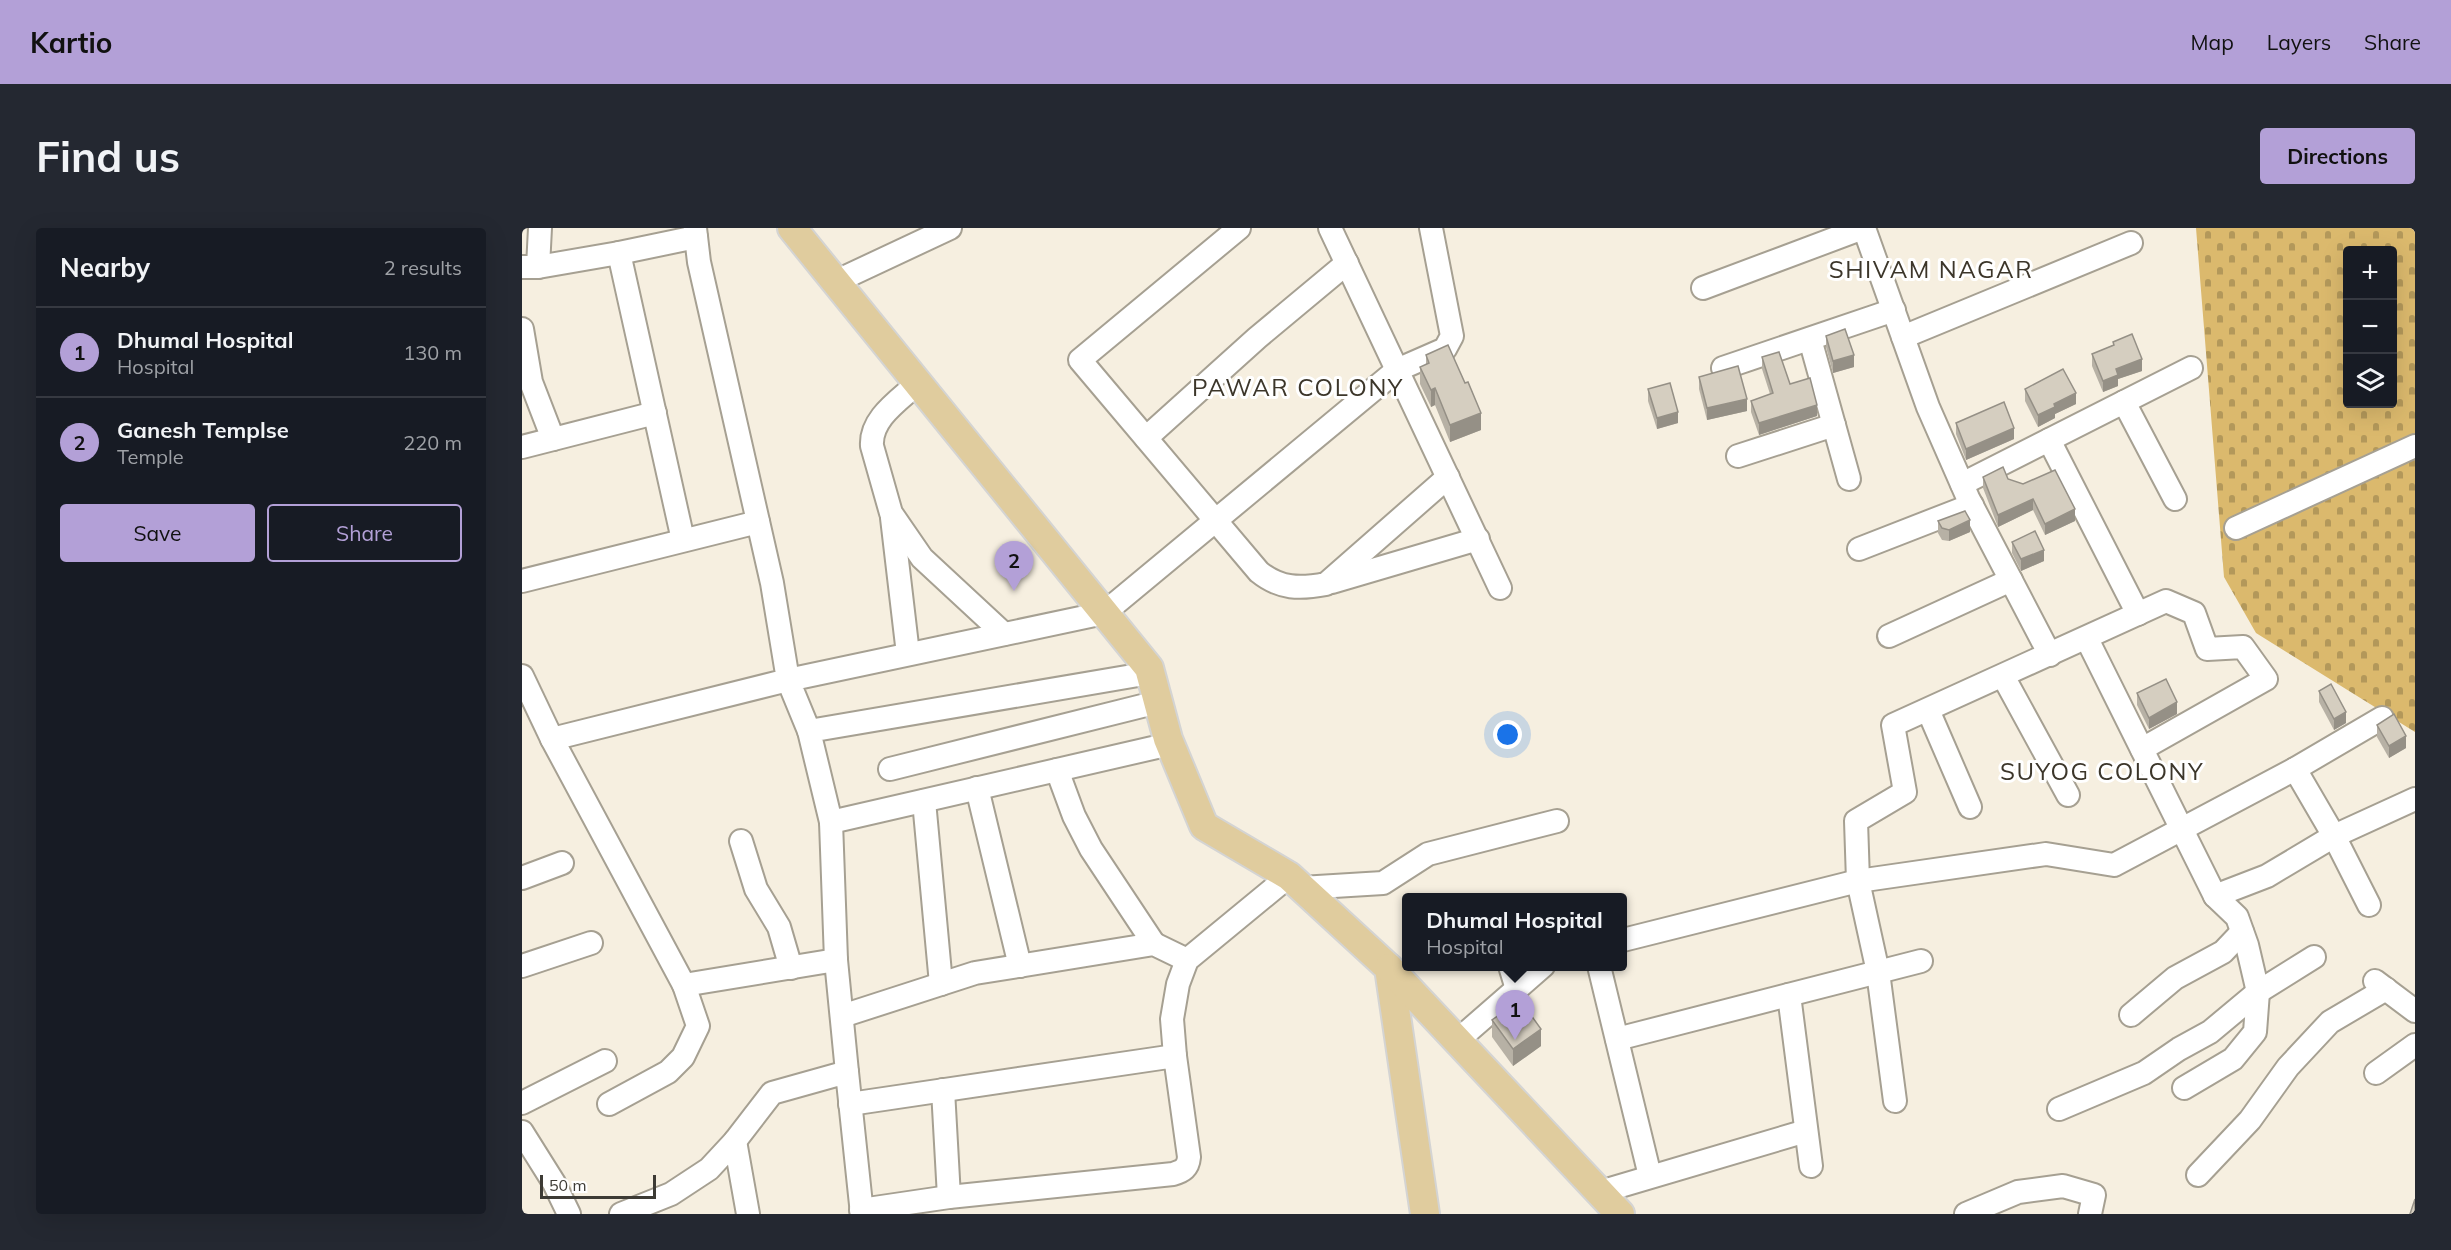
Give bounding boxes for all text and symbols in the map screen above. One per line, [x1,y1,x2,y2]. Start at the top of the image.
text: Kartio [30,25,112,60]
text: Map [2191,29,2234,55]
text: Layers [2267,29,2331,55]
text: Share [2364,29,2421,55]
button: Directions [2260,128,2415,184]
text: Find us [36,130,180,183]
map controls [2343,246,2397,408]
button: + [2343,246,2397,300]
text: Nearby [60,251,150,284]
district label: SHIVAM NAGAR [1829,254,2033,284]
text: 2 results [384,255,462,280]
button: − [2343,300,2397,354]
text: Dhumal Hospital [117,326,294,354]
text: 1 [74,340,86,365]
text: 130 m [403,340,462,365]
text: Hospital [117,354,194,379]
button: layers [2343,354,2397,408]
district label: PAWAR COLONY [1192,372,1404,402]
text: Ganesh Templse [117,416,289,444]
text: 2 [74,430,86,455]
text: 220 m [403,430,462,455]
text: Temple [117,444,184,469]
button: Save [60,504,255,562]
button: Share [267,504,462,562]
pin: 2 [994,542,1034,591]
your location [1493,720,1522,749]
district label: SUYOG COLONY [2000,756,2204,786]
popup [1402,893,1627,971]
text: Dhumal Hospital [1426,906,1603,934]
text: Hospital [1426,934,1503,959]
pin: 1 [1496,990,1534,1040]
scale bar [540,1172,656,1200]
text: 50 m [549,1175,586,1195]

